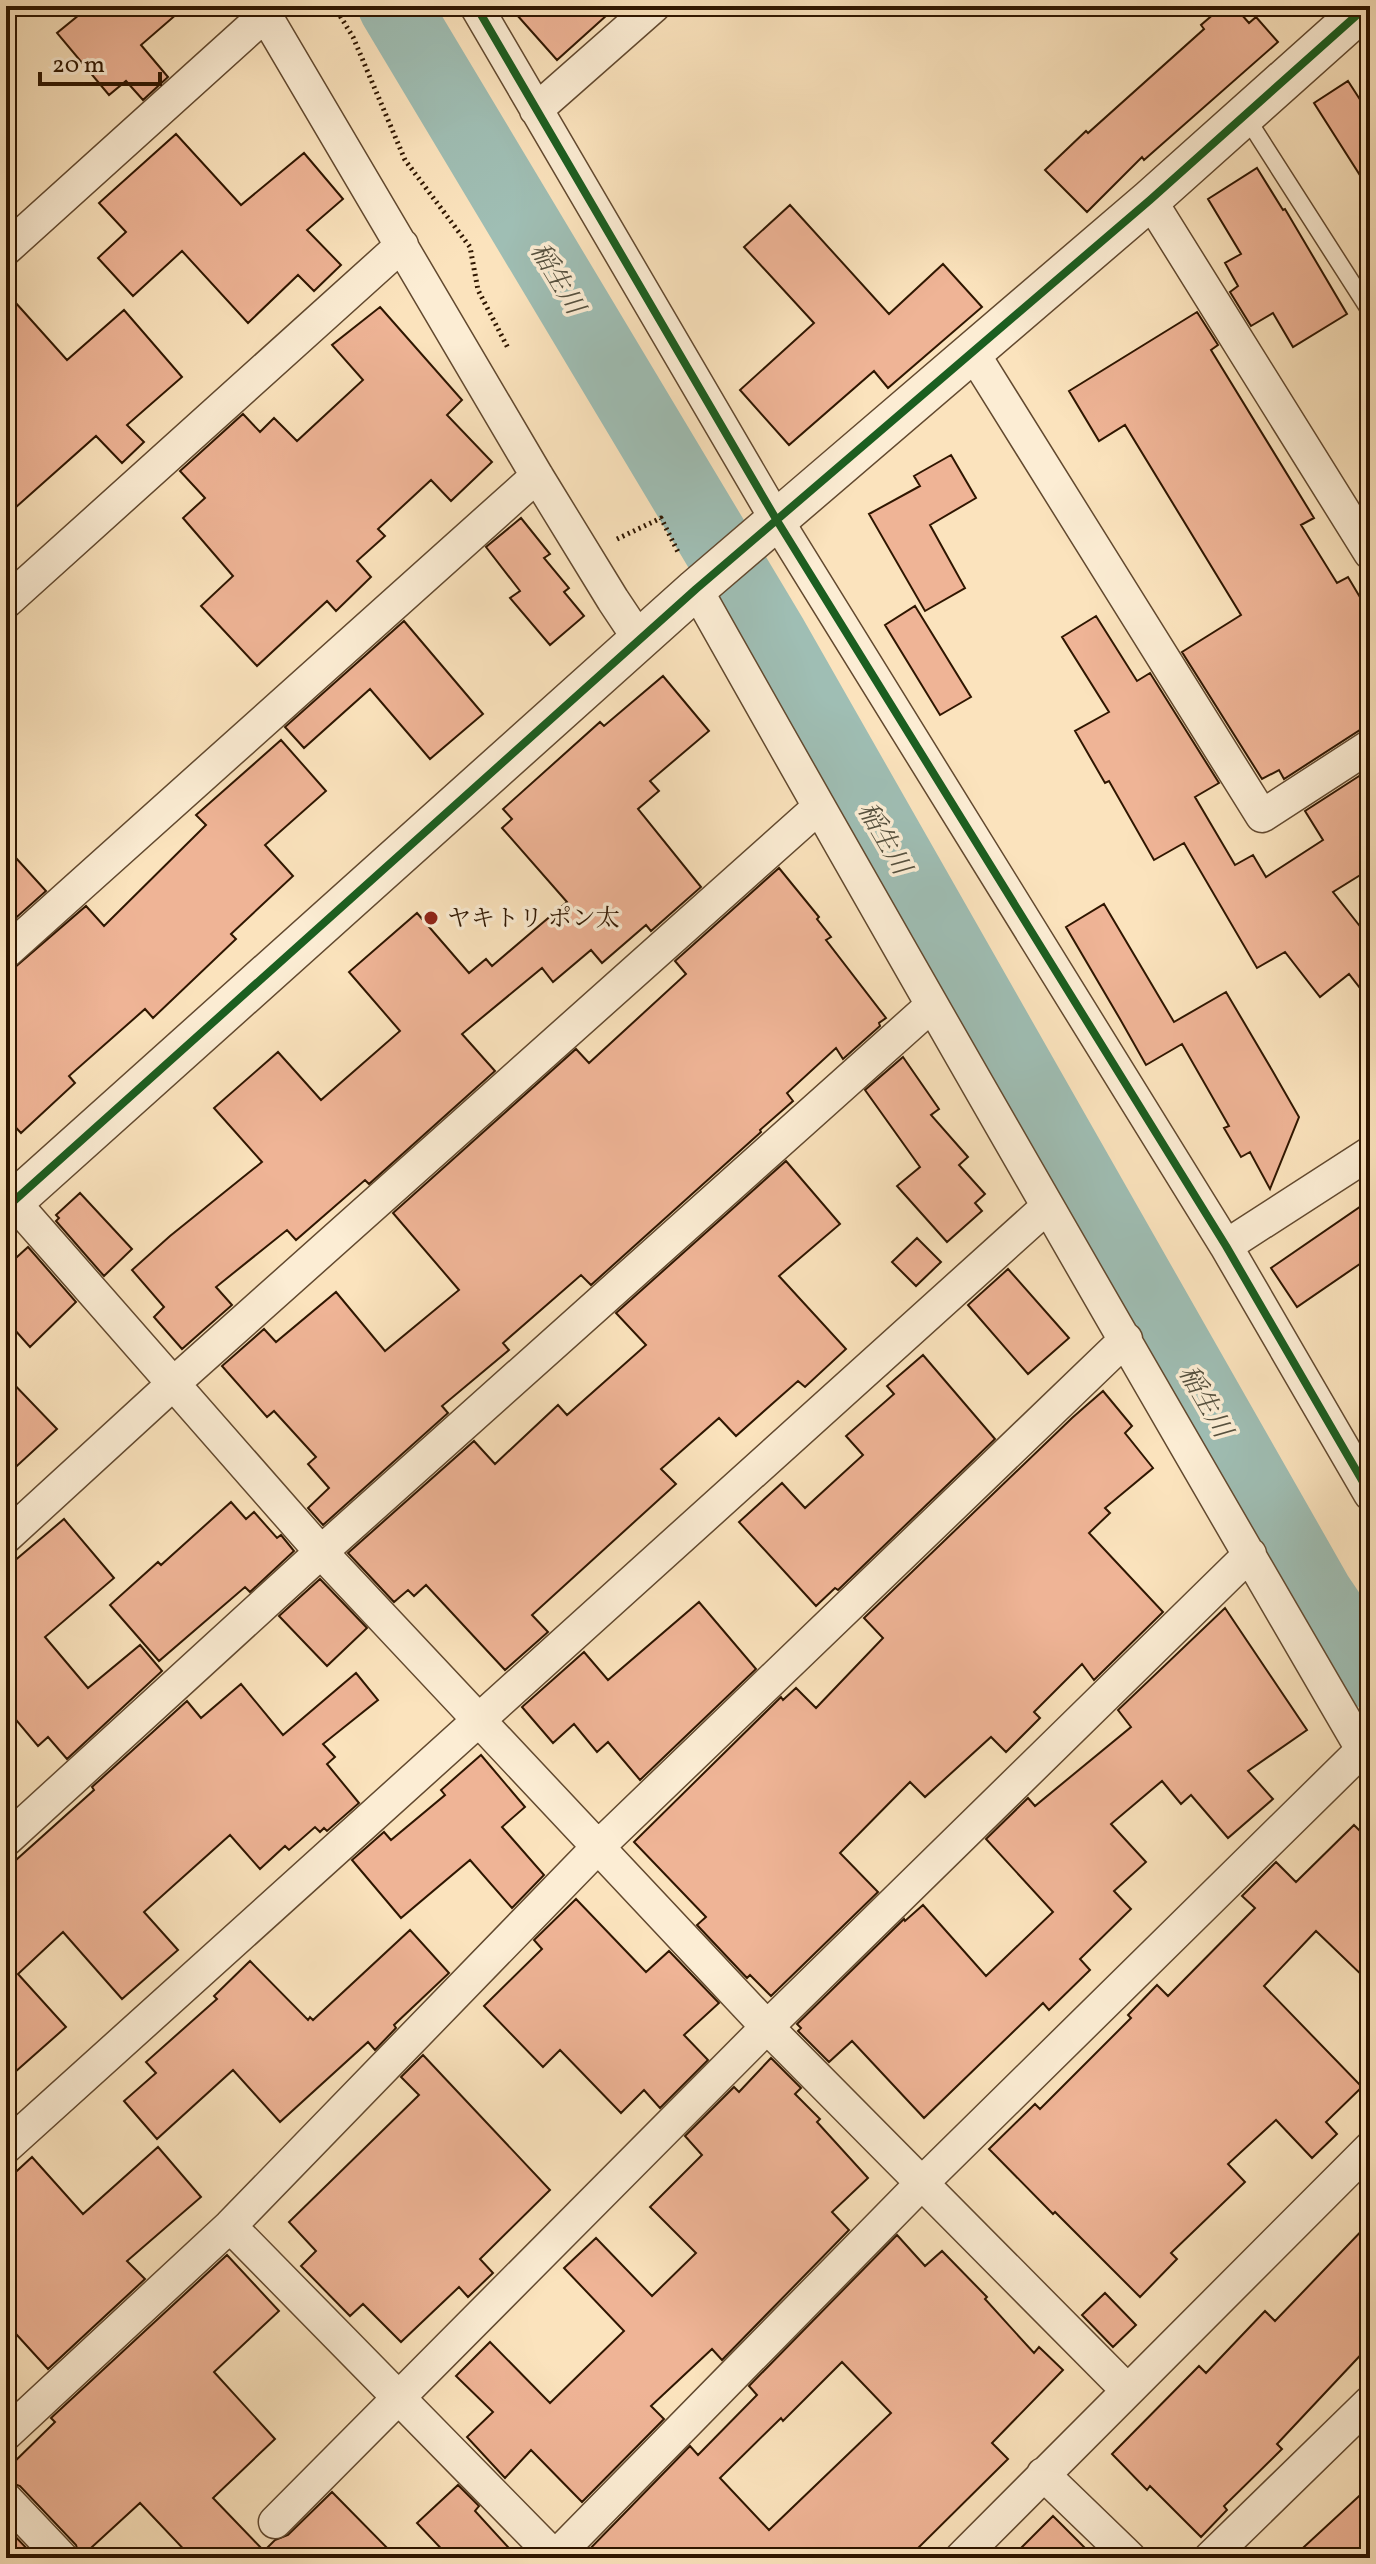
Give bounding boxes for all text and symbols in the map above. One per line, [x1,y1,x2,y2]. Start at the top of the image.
scale bar [40,36,160,86]
text: 20 m [52,49,105,83]
water label: 稲生川 [521,236,593,324]
water label: 稲生川 [848,796,920,884]
place label: ヤキトリ ポン太 [447,903,620,937]
marker: ヤキトリ ポン太 [422,909,440,927]
water label: 稲生川 [1169,1359,1241,1447]

